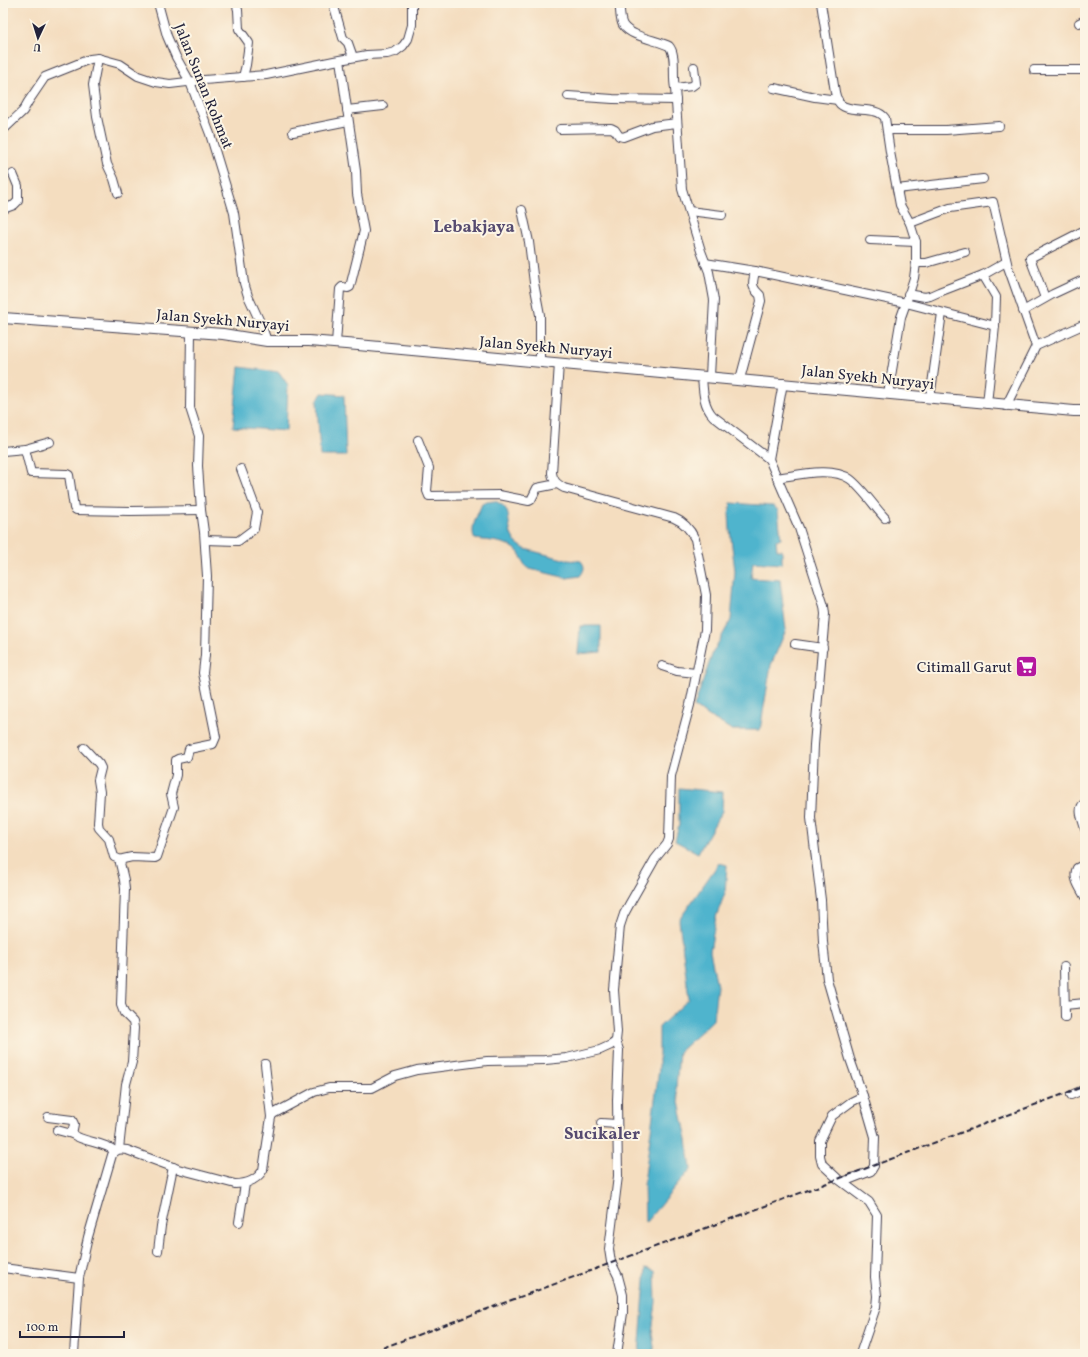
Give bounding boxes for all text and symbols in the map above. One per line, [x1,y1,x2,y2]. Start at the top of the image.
north arrow [18,18,58,58]
street label: Jalan Sunan Rohmat [168,21,237,153]
text: U [33,39,42,54]
district label: Lebakjaya [433,216,515,239]
street label: Jalan Syekh Nuryayi [155,305,290,338]
street label: Jalan Syekh Nuryayi [478,332,613,365]
street label: Jalan Syekh Nuryayi [800,361,935,396]
supermarket icon: Citimall Garut [1014,654,1040,680]
place label: Citimall Garut [917,658,1012,679]
district label: Sucikaler [564,1123,640,1146]
scale bar [20,1313,124,1339]
text: 100 m [26,1320,59,1336]

